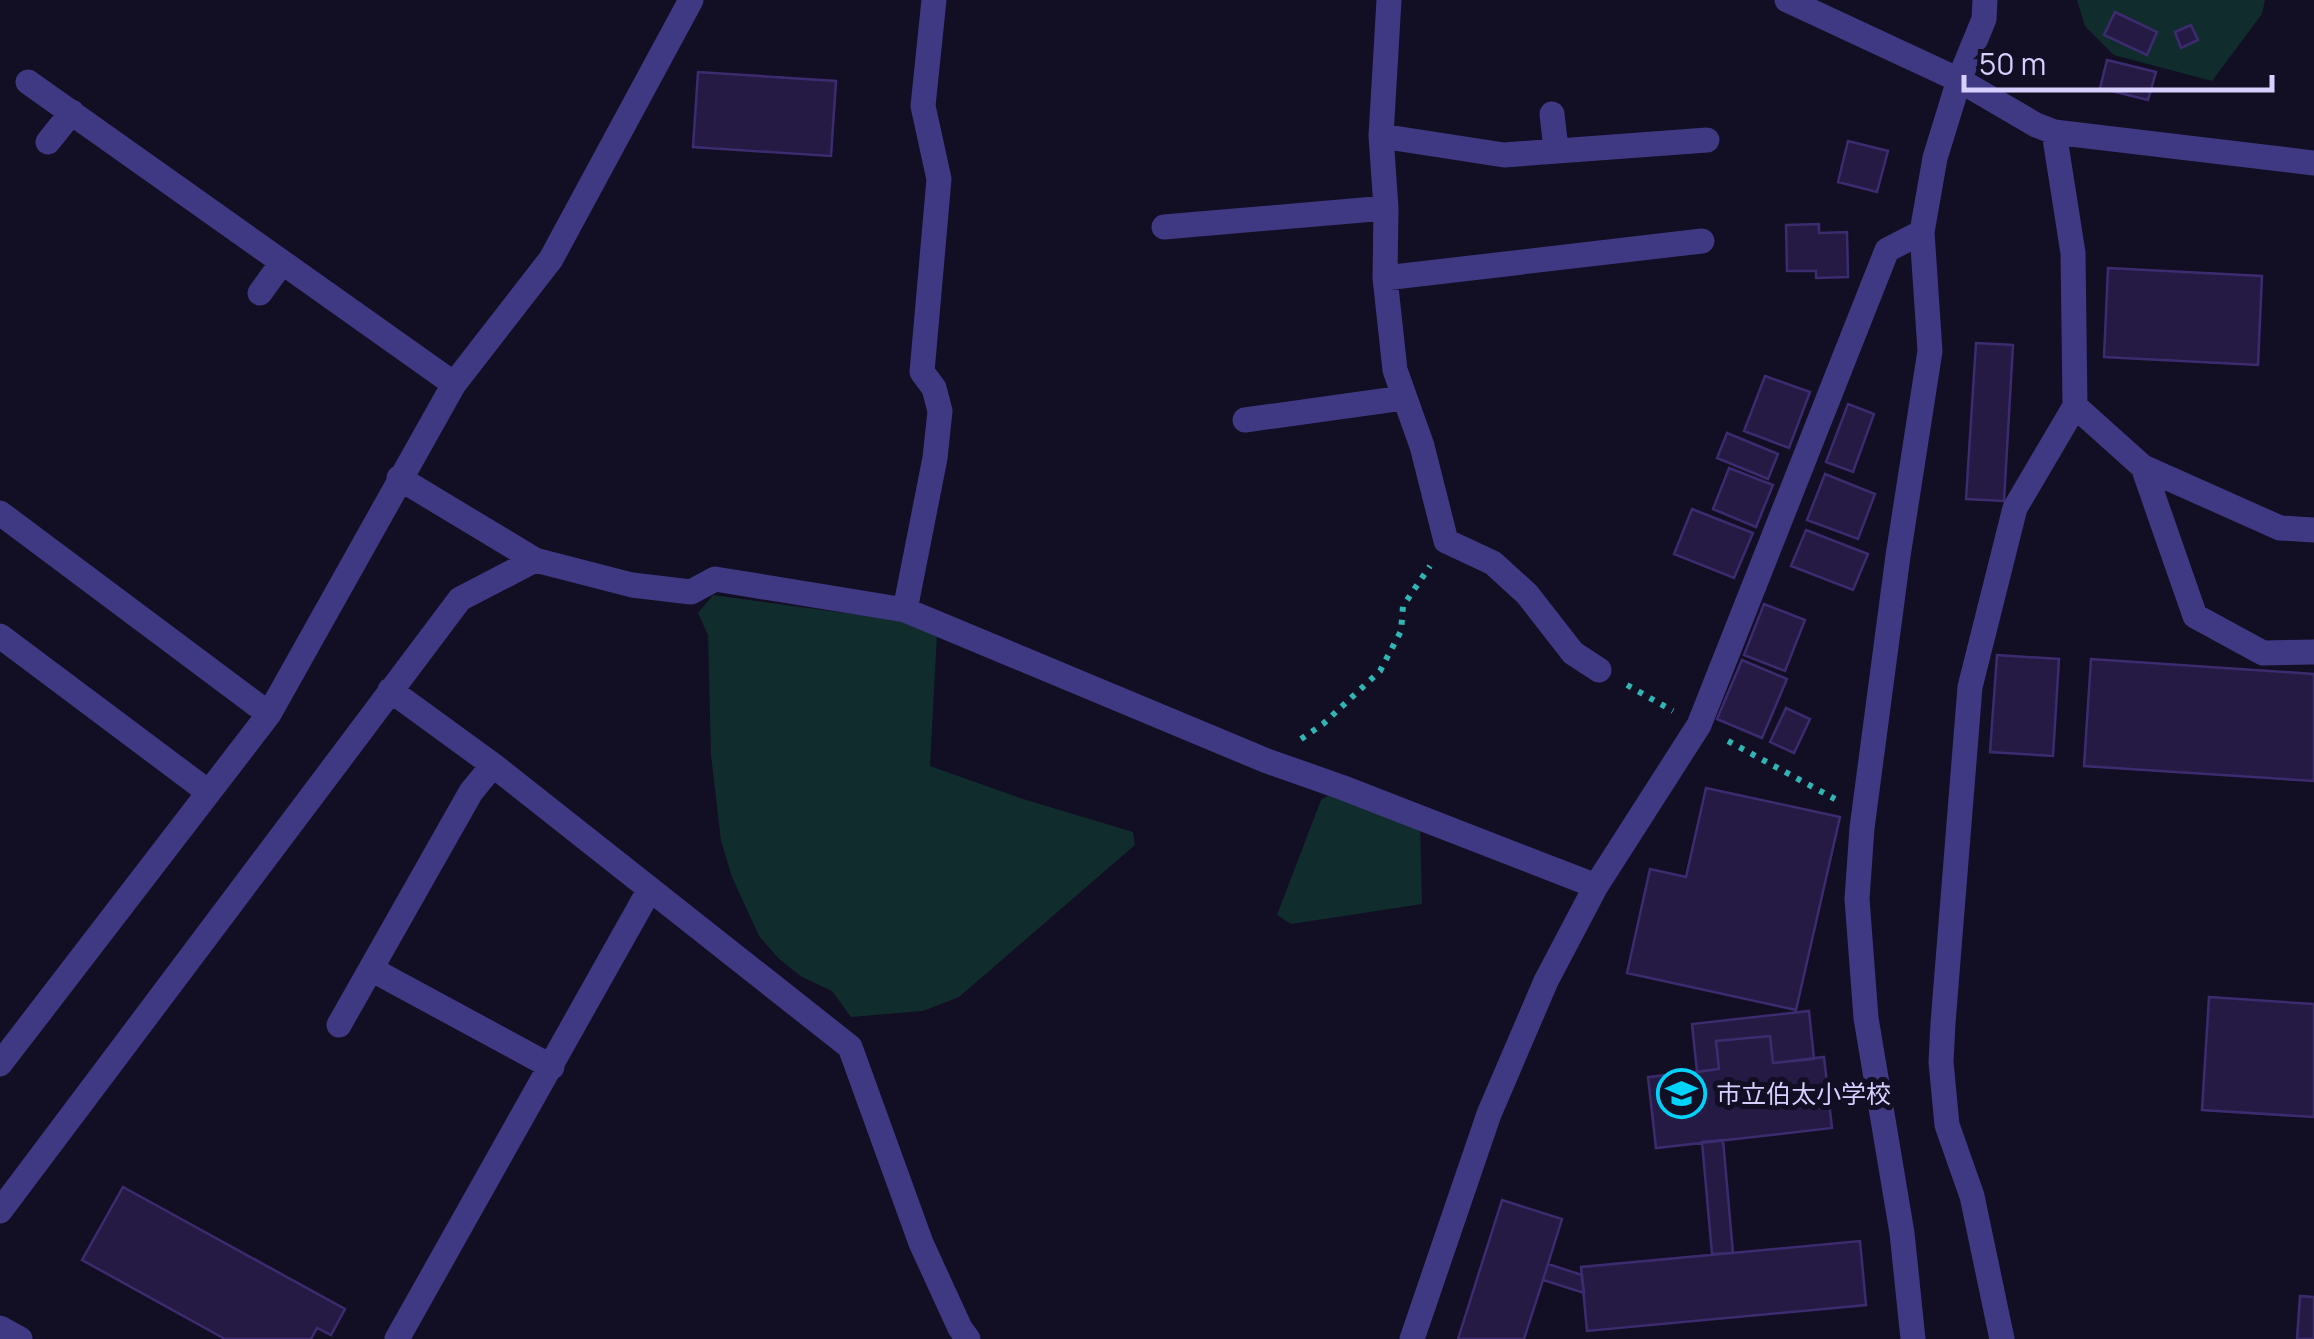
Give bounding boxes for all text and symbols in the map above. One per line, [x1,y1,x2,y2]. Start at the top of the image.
scale bar [1964,30,2272,92]
text: 50 m [1979,43,2046,84]
school or university icon: 市立伯太小学校 [1655,1067,1707,1119]
place label: 市立伯太小学校 [1716,1076,1891,1111]

